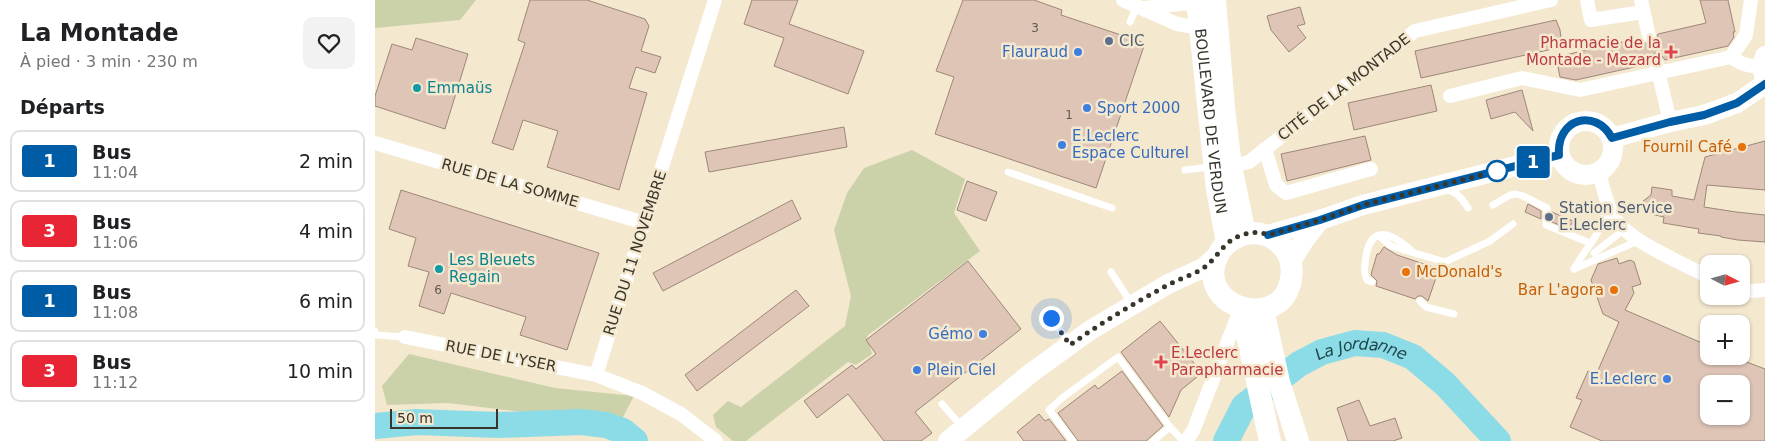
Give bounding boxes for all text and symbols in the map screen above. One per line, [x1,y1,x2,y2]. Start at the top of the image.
button: heart [303,17,355,69]
text: La Montade [20,19,178,47]
house number: 3 [1031,21,1039,35]
street label: BOULEVARD DE VERDUN [1191,27,1230,216]
street label: CITÉ DE LA MONTADE [1274,29,1414,144]
place label: CIC [1119,32,1144,50]
place label: Pharmacie de la Montade - Mezard [1526,34,1661,69]
marker: CIC [1103,35,1115,47]
place label: Flauraud [1002,43,1068,61]
marker: Flauraud [1072,46,1084,58]
marker: Pharmacie de la Montade - Mezard [1665,46,1677,58]
text: À pied · 3 min · 230 m [20,52,198,71]
place label: Emmaüs [427,79,492,97]
marker: Emmaüs [411,82,423,94]
text: Départs [20,96,105,118]
place label: Sport 2000 [1097,99,1180,117]
marker: Sport 2000 [1081,102,1093,114]
house number: 1 [1065,108,1073,122]
place label: E.Leclerc Espace Culturel [1072,127,1189,162]
place label: Fournil Café [1643,138,1732,156]
marker: E.Leclerc Espace Culturel [1056,139,1068,151]
text: Bus [92,141,131,163]
marker: Fournil Café [1736,141,1748,153]
line badge: 1 [1517,146,1549,178]
text: 1 [43,150,56,171]
text: 2 min [299,150,353,172]
text: 1 [1527,151,1539,172]
street label: RUE DE LA SOMME [439,155,581,211]
unlabelled marker [1486,160,1508,182]
text: 11:04 [92,163,138,182]
street label: RUE DU 11 NOVEMBRE [600,168,670,338]
place label: Station Service E.Leclerc [1559,199,1673,234]
text: Bus [92,211,131,233]
marker: Station Service E.Leclerc [1543,211,1555,223]
text: 3 [43,220,56,241]
text: 4 min [299,220,353,242]
text: 11:06 [92,233,138,252]
place label: Les Bleuets Regain [449,251,535,286]
north arrow [1700,255,1750,305]
map controls [1700,255,1750,425]
marker: Les Bleuets Regain [433,263,445,275]
place label: McDonald's [1416,263,1502,281]
marker: McDonald's [1400,266,1412,278]
text: Bus [92,281,131,303]
place label: Bar L'agora [1518,281,1604,299]
house number: 6 [434,283,442,297]
marker: Bar L'agora [1608,284,1620,296]
text: 1 [43,290,56,311]
text: 6 min [299,290,353,312]
text: 11:08 [92,303,138,322]
your location [1039,306,1064,331]
button: + [1700,315,1750,365]
place label: Gémo [928,325,973,343]
marker: Gémo [977,328,989,340]
water label: La Jordanne [1312,334,1410,364]
street label: RUE DE L'YSER [444,336,558,376]
place label: E.Leclerc Parapharmacie [1171,344,1284,379]
text: Bus [92,351,131,373]
marker: E.Leclerc Parapharmacie [1155,356,1167,368]
text: 3 [43,360,56,381]
text: 10 min [287,360,353,382]
place label: Plein Ciel [927,361,996,379]
marker: Plein Ciel [911,364,923,376]
place label: E.Leclerc [1590,370,1657,388]
text: 11:12 [92,373,138,392]
marker: E.Leclerc [1661,373,1673,385]
button: − [1700,375,1750,425]
scale bar [390,406,497,429]
text: 50 m [397,410,433,426]

